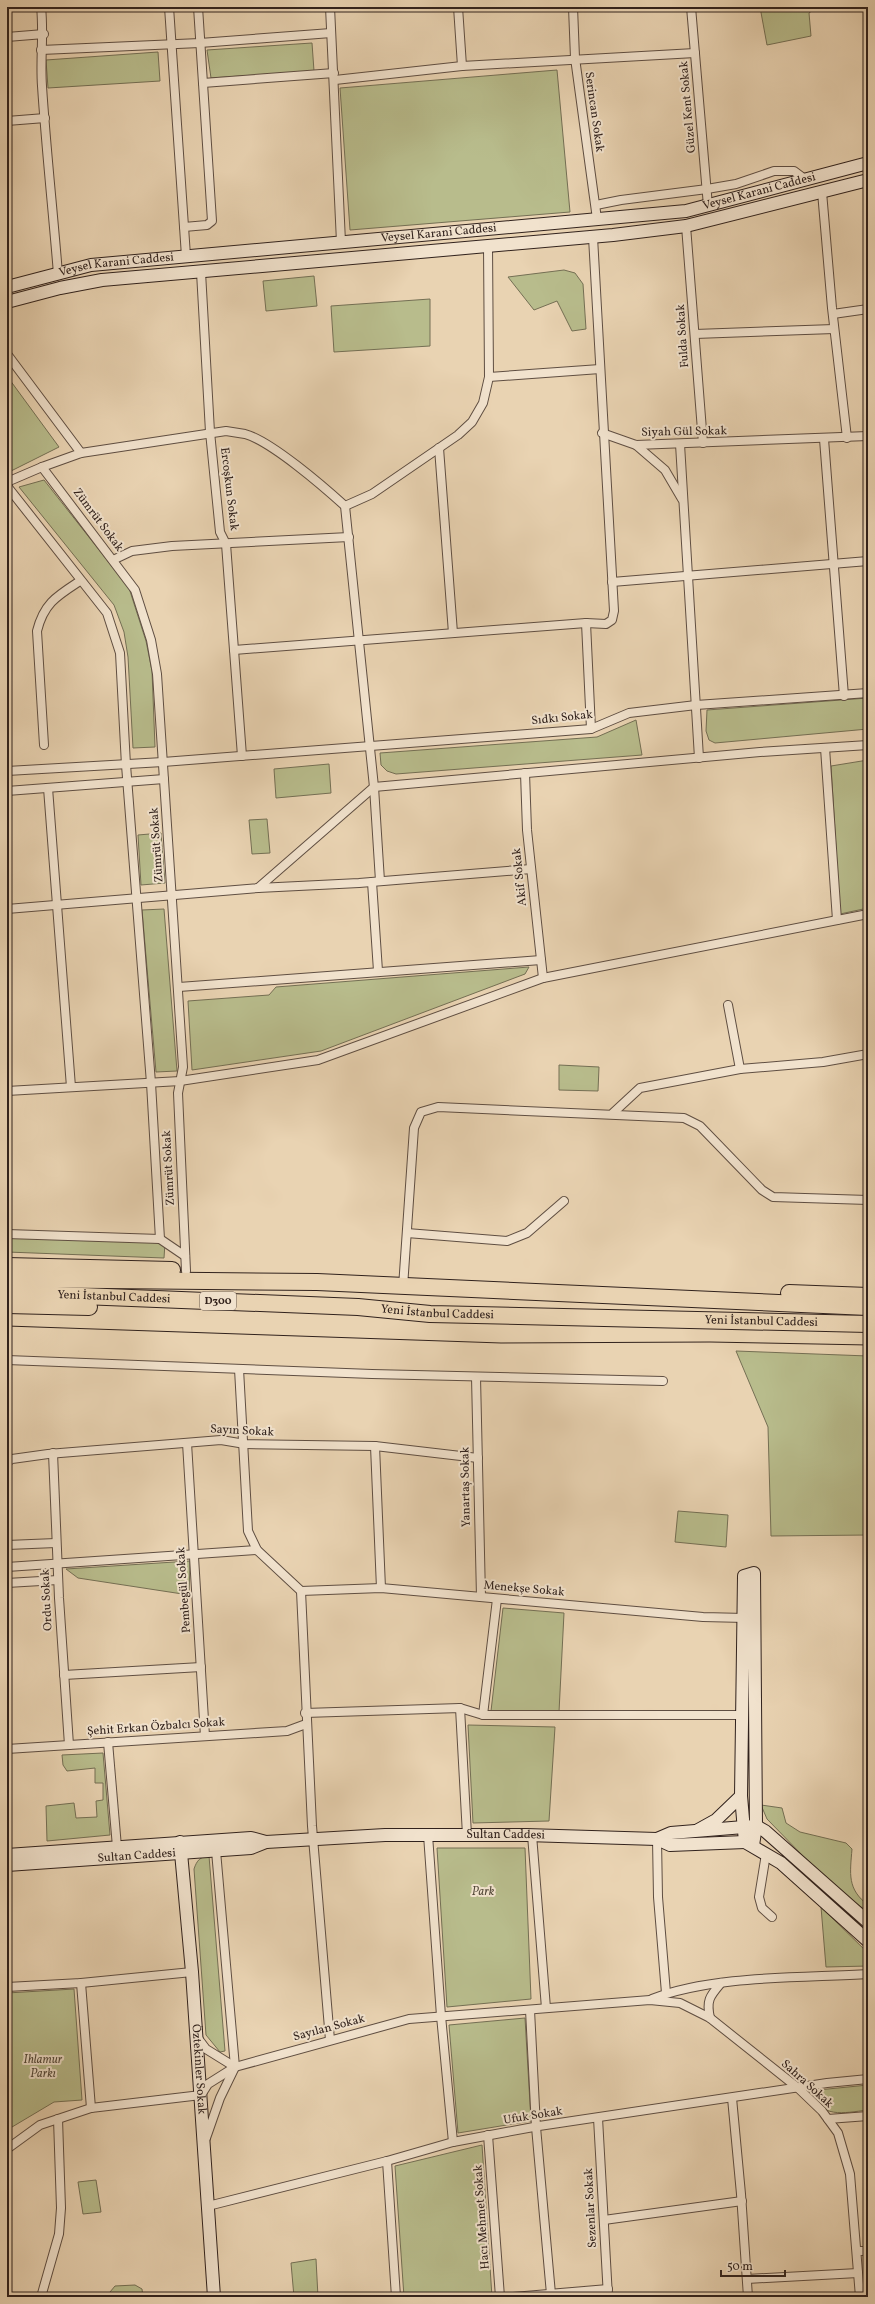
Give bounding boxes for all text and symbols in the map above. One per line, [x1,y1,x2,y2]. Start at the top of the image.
street label: Güzel Kent Sokak [676,60,700,154]
street label: Serincan Sokak [580,71,608,154]
street label: Veysel Karani Caddesi [701,169,818,214]
street label: Veysel Karani Caddesi [380,220,498,247]
street label: Veysel Karani Caddesi [57,249,175,281]
street label: Fulda Sokak [673,303,693,368]
street label: Siyah Gül Sokak [641,423,727,441]
street label: Ercoşkun Sokak [216,446,242,532]
street label: Zümrüt Sokak [69,485,127,555]
street label: Sıdkı Sokak [531,707,594,729]
street label: Zümrüt Sokak [146,806,168,883]
street label: Akif Sokak [509,847,531,907]
street label: Zümrüt Sokak [159,1130,179,1206]
street label: Yeni İstanbul Caddesi [57,1287,171,1308]
road number: D300 [200,1292,236,1310]
street label: Yeni İstanbul Caddesi [380,1301,495,1323]
street label: Yeni İstanbul Caddesi [704,1312,819,1331]
street label: Sayın Sokak [210,1421,275,1441]
street label: Yanartaş Sokak [457,1446,475,1527]
street label: Pembegül Sokak [173,1546,195,1634]
street label: Ordu Sokak [37,1568,57,1631]
street label: Menekşe Sokak [483,1577,566,1601]
street label: Şehit Erkan Özbalcı Sokak [86,1713,226,1740]
street label: Sultan Caddesi [466,1827,546,1844]
street label: Sultan Caddesi [97,1845,177,1867]
park label: Park [472,1884,495,1900]
street label: Sayılan Sokak [291,2011,367,2045]
street label: Öztekinler Sokak [188,2023,210,2115]
park label: Ihlamur Parkı [24,2052,63,2082]
street label: Sahra Sokak [777,2056,837,2112]
street label: Ufuk Sokak [502,2103,564,2129]
street label: Hacı Mehmet Sokak [470,2164,494,2270]
street label: Sezenlar Sokak [581,2167,601,2248]
scale bar [721,2252,785,2278]
text: 50 m [727,2259,753,2275]

